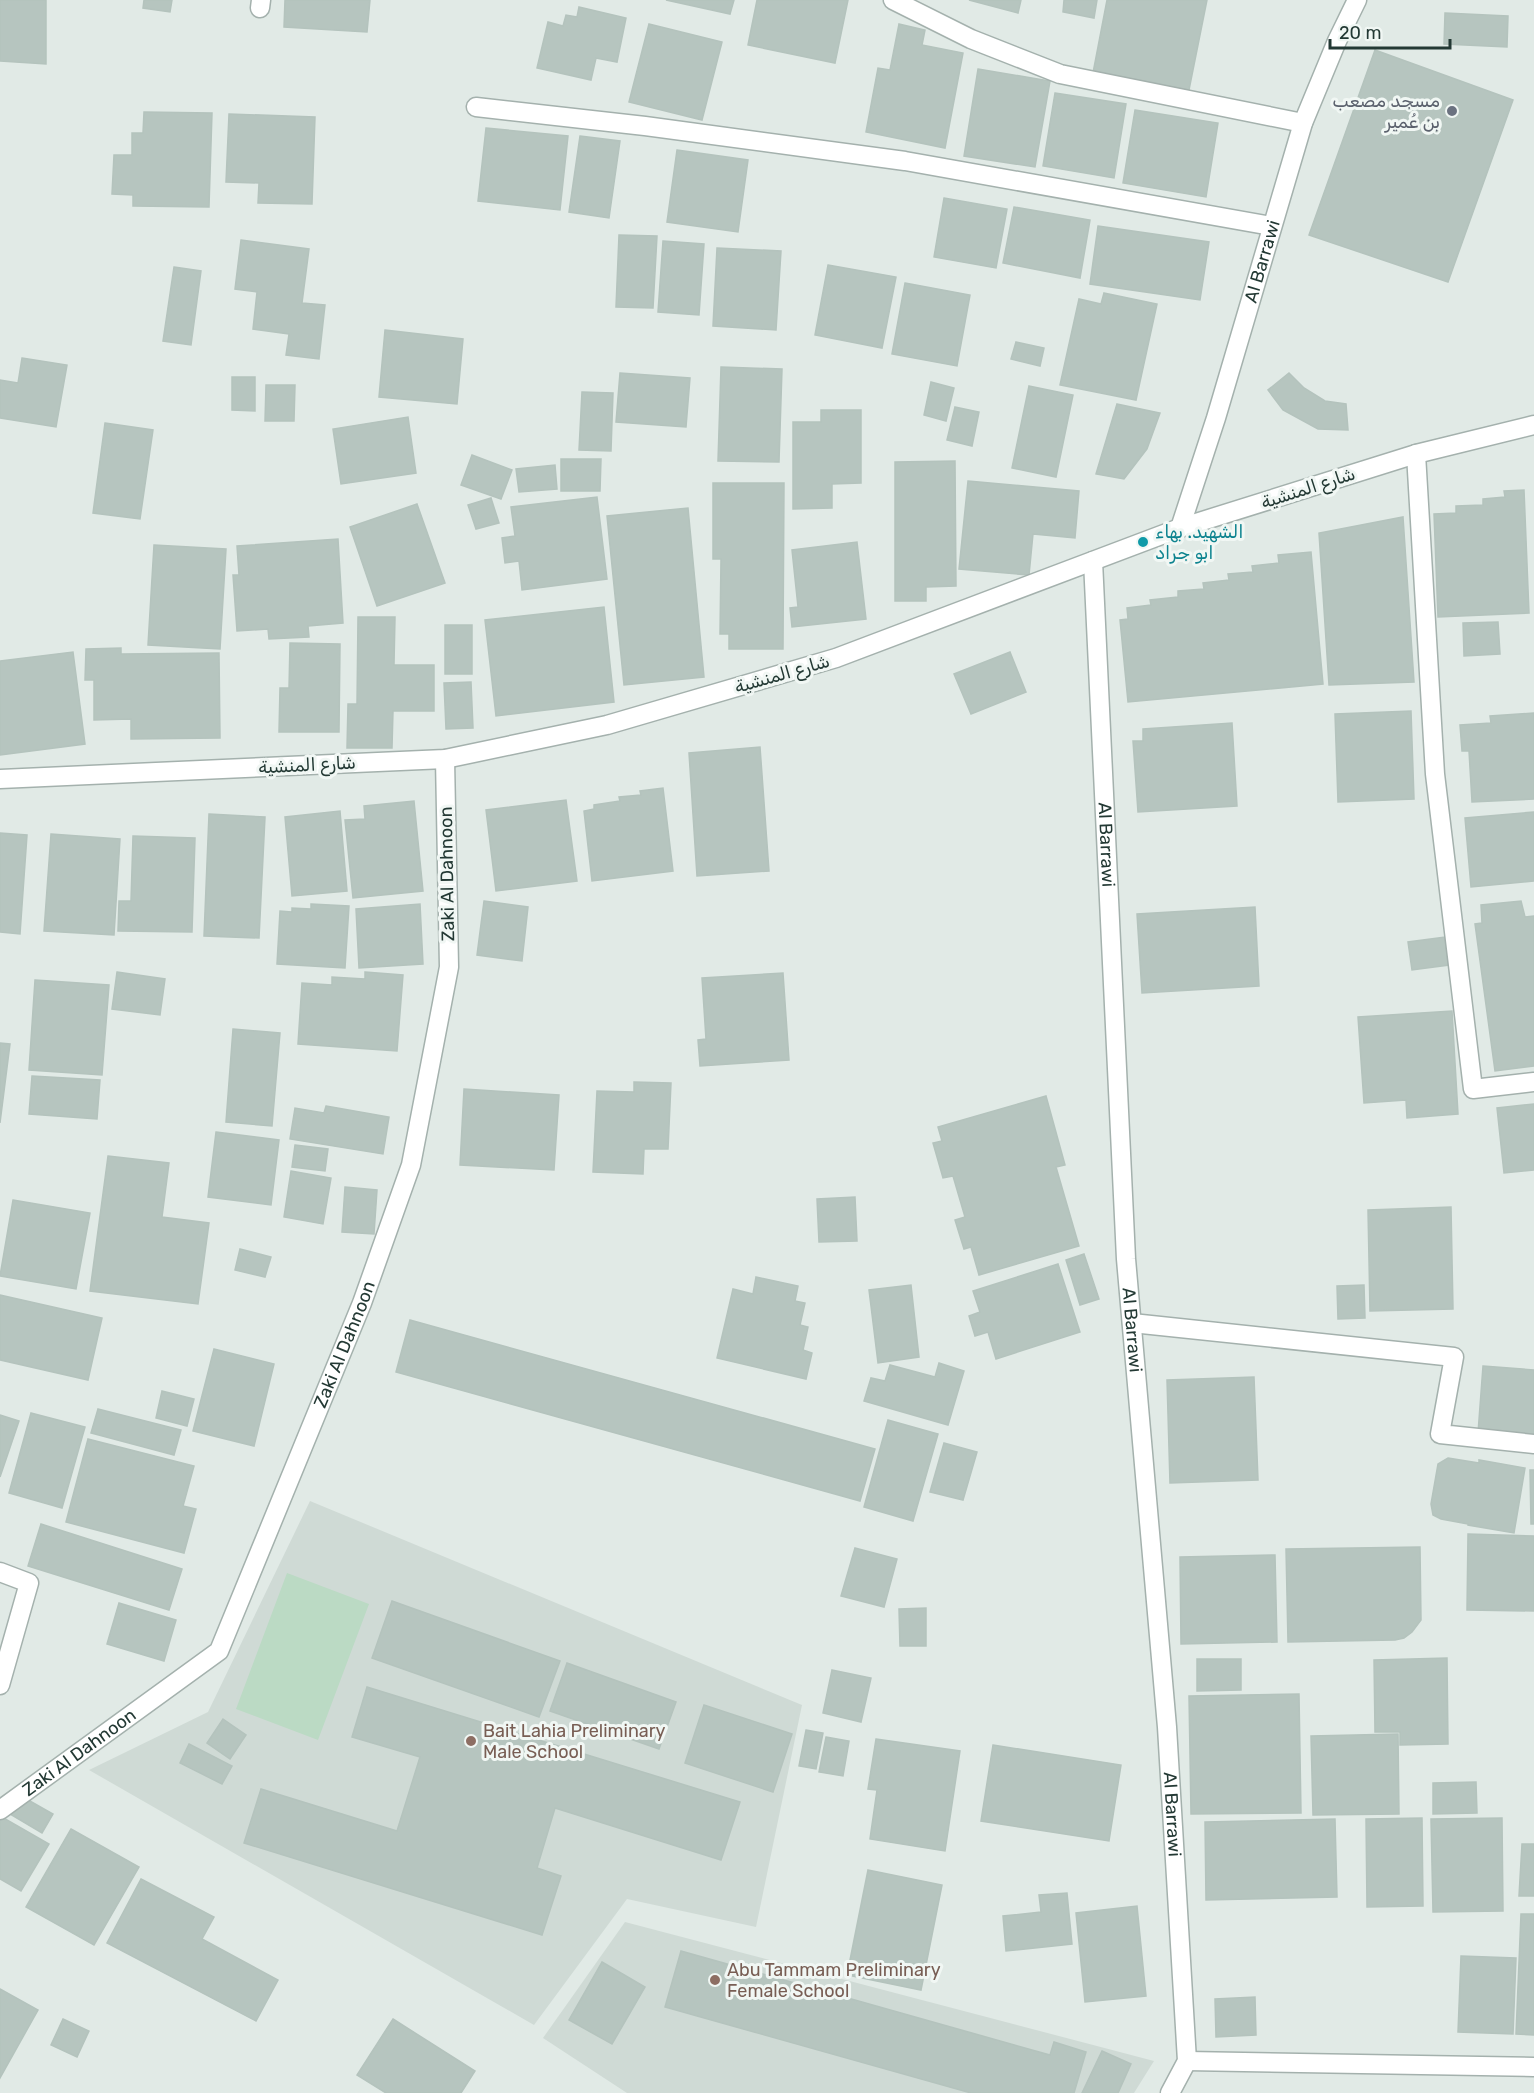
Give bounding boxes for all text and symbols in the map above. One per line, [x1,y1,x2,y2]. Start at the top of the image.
scale bar [1330,12,1450,50]
text: 20 m [1339,22,1381,44]
place label: مسجد مصعب بن عُمير [1332,90,1440,133]
marker: مسجد مصعب بن عُمير [1445,104,1459,118]
street label: Al Barrawi [1240,217,1285,305]
street label: شارع المنشية [1258,462,1358,515]
place label: الشهيد. بهاء ابو جراد [1155,521,1243,564]
marker: الشهيد. بهاء ابو جراد [1136,535,1150,549]
street label: شارع المنشية [732,650,832,699]
street label: شارع المنشية [257,751,357,780]
street label: Al Barrawi [1093,802,1119,888]
street label: Zaki Al Dahnoon [435,806,459,942]
street label: Zaki Al Dahnoon [309,1278,380,1411]
street label: Al Barrawi [1118,1287,1147,1373]
street label: Zaki Al Dahnoon [18,1704,140,1801]
place label: Bait Lahia Preliminary Male School [483,1720,666,1763]
marker: Bait Lahia Preliminary Male School [464,1734,478,1748]
street label: Al Barrawi [1159,1771,1186,1857]
place label: Abu Tammam Preliminary Female School [727,1959,941,2002]
marker: Abu Tammam Preliminary Female School [708,1973,722,1987]

